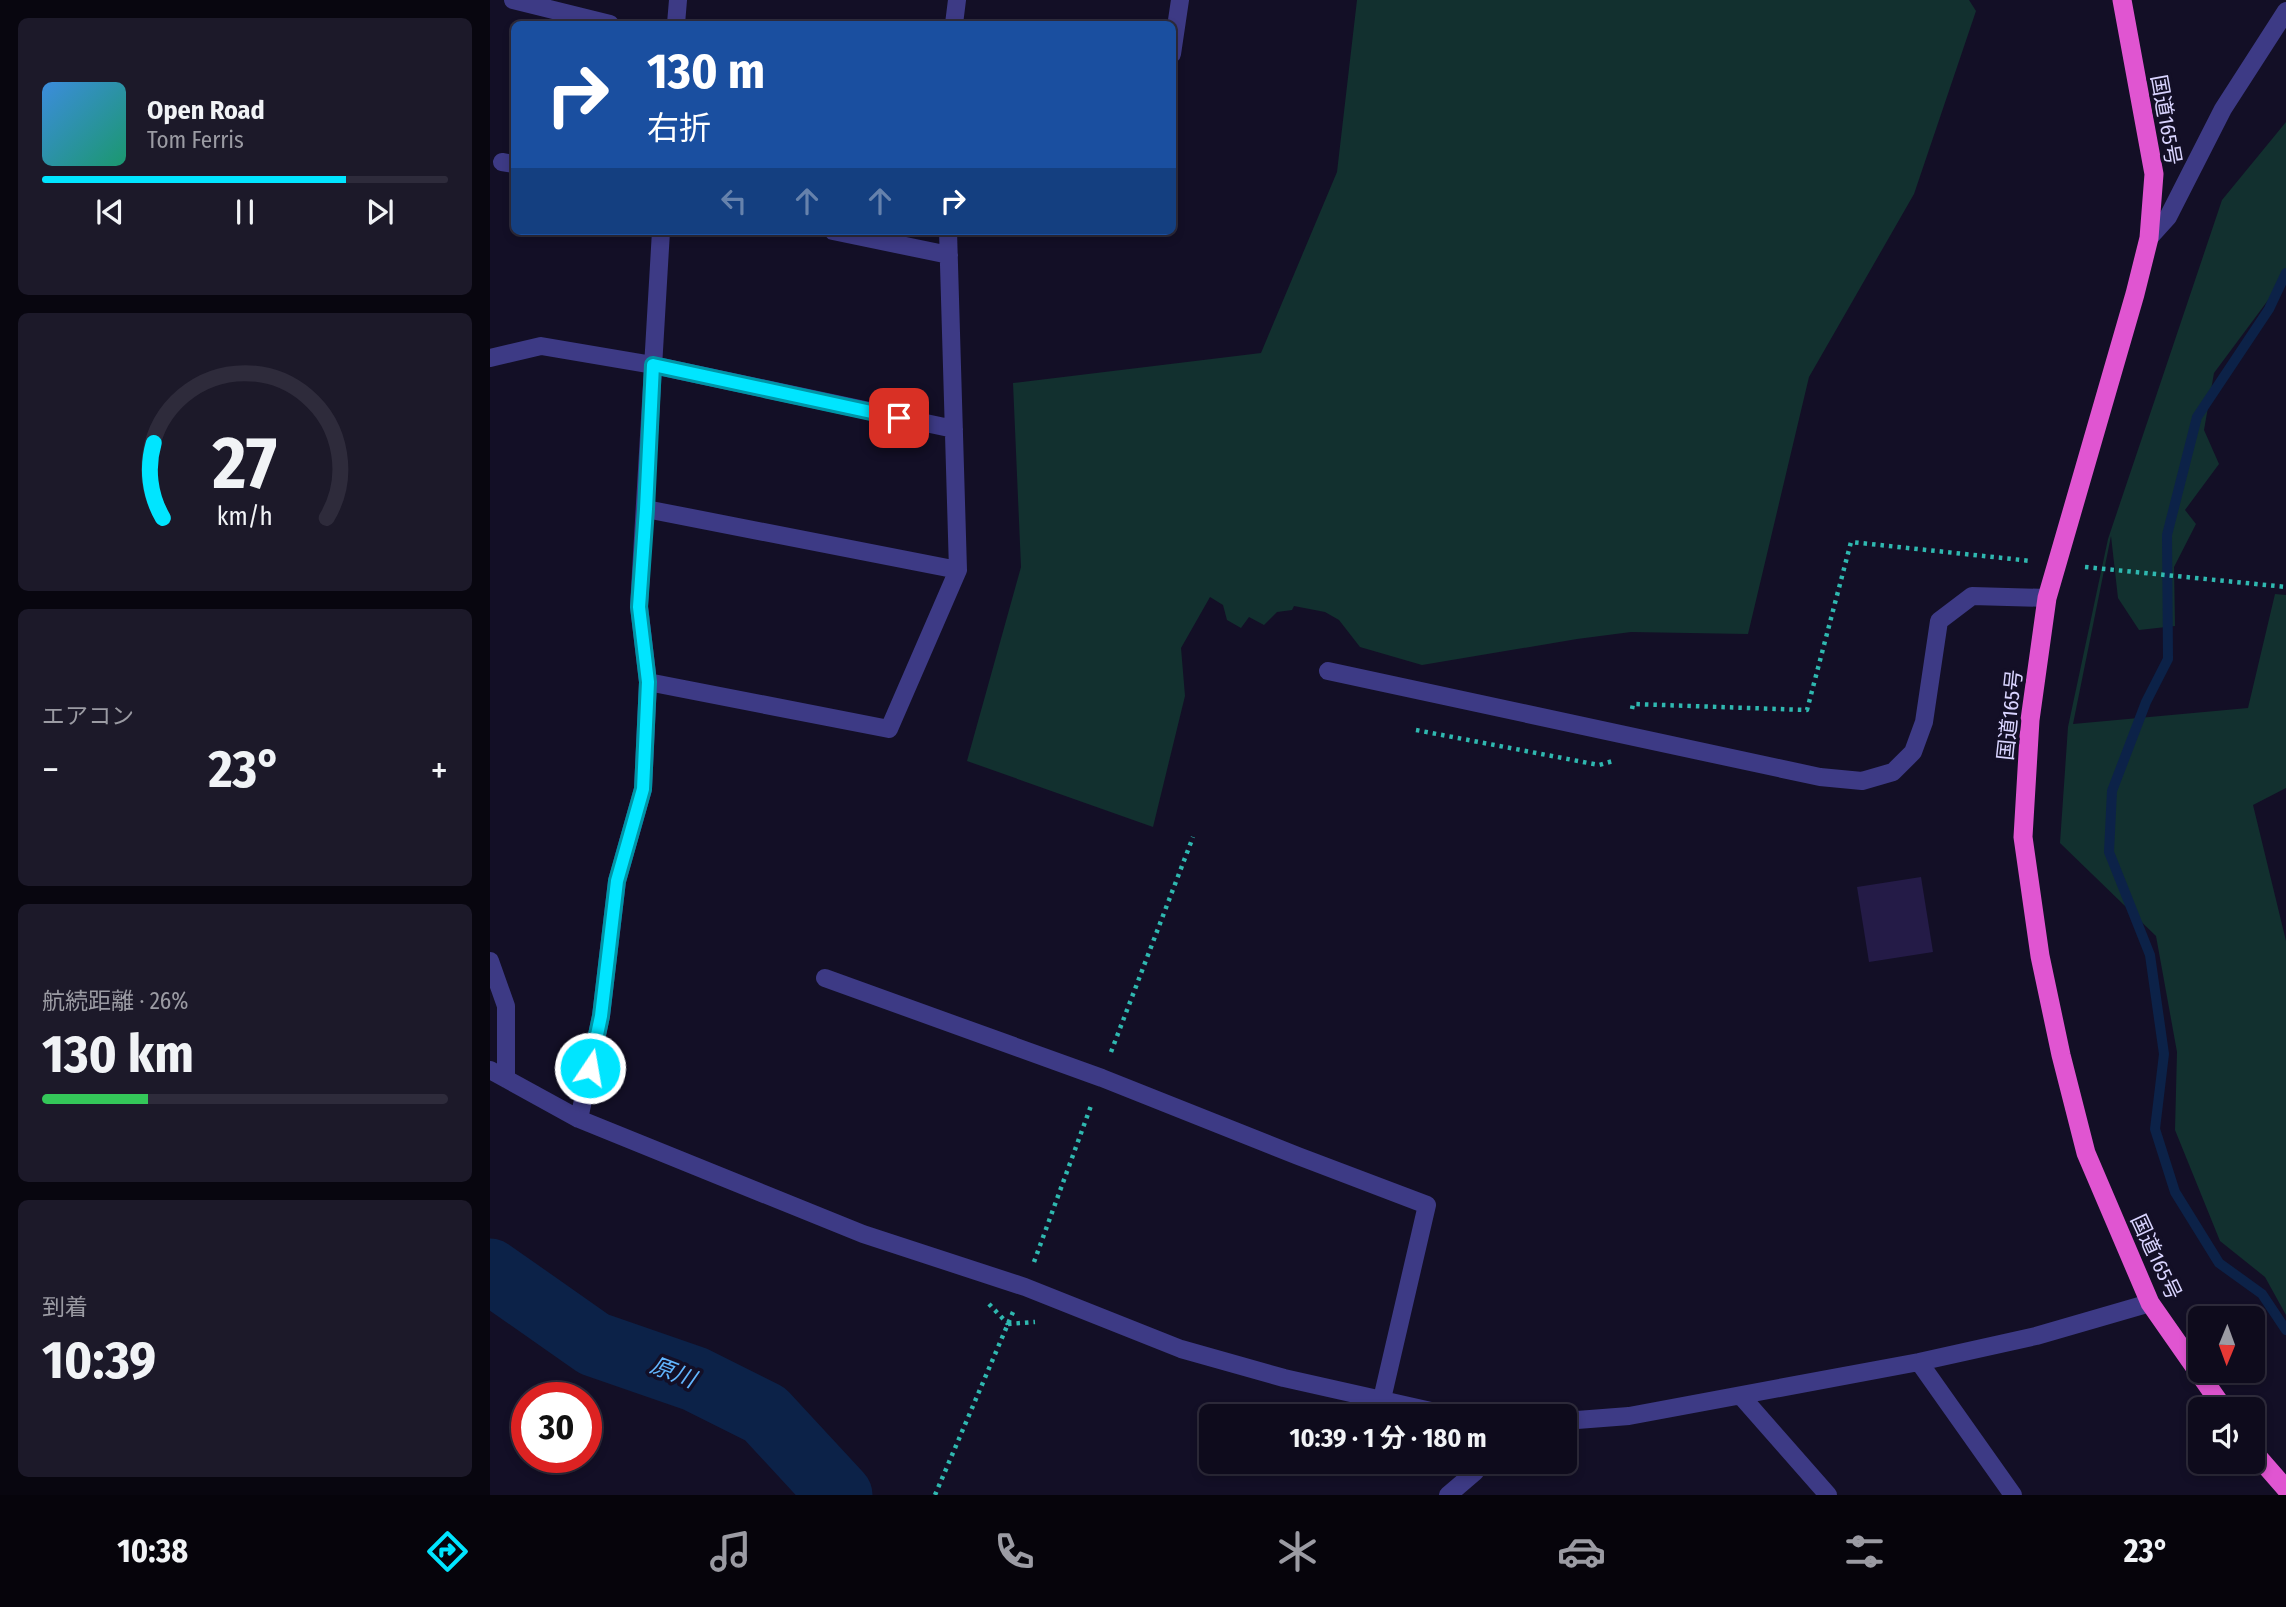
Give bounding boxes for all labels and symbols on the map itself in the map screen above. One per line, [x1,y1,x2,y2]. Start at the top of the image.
street label: 国道165号 [2145,73,2187,167]
pin [869,388,929,448]
street label: 国道165号 [1992,668,2028,762]
position arrow [553,1031,627,1105]
street label: 国道165号 [2125,1210,2187,1304]
north arrow [2188,1306,2264,1382]
water label: 原川 [647,1351,702,1394]
speed limit sign: 30 [511,1382,602,1473]

